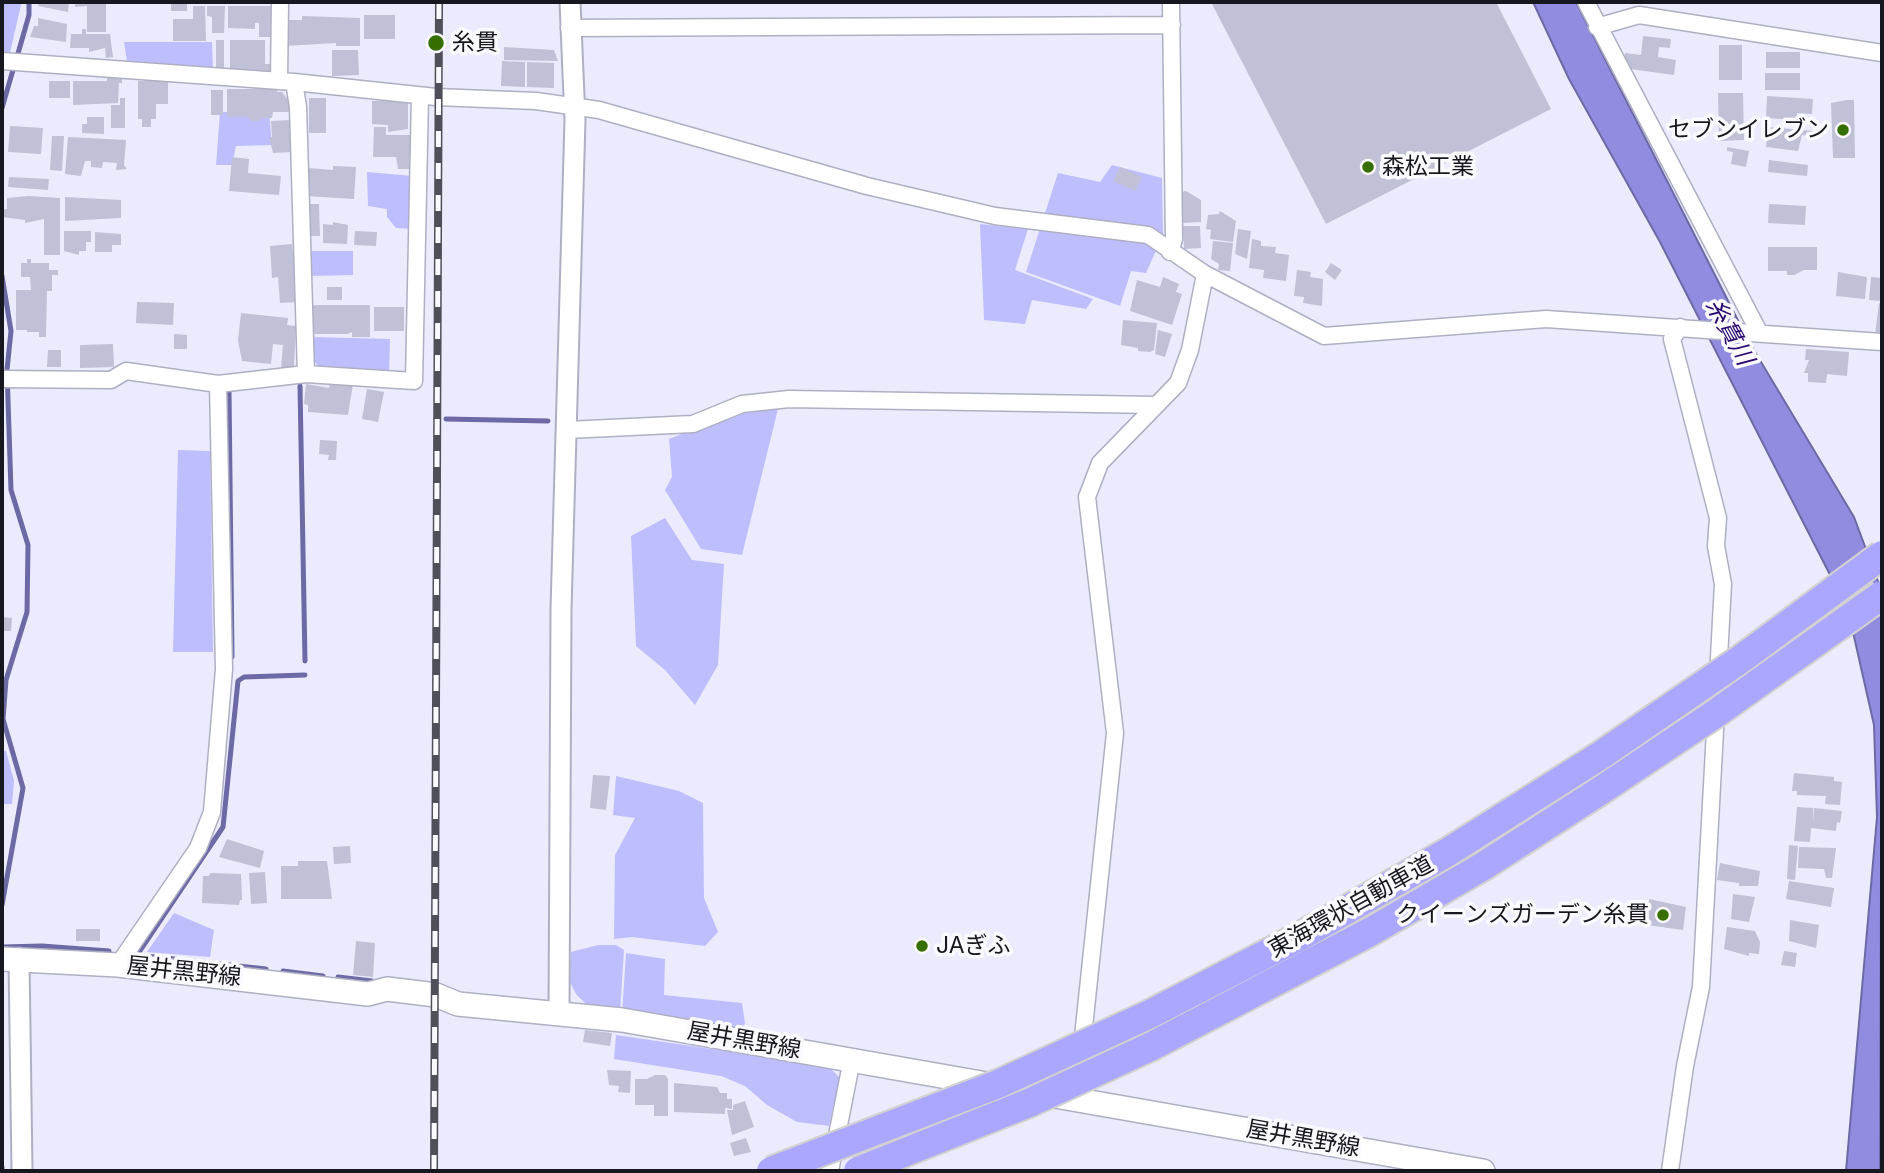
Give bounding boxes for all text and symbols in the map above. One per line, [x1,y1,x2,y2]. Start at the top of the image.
place label: 糸貫 [452,29,498,57]
marker: 糸貫 [426,33,446,53]
place label: セブンイレブン [1668,116,1829,144]
marker: セブンイレブン [1835,122,1851,138]
place label: 森松工業 [1382,153,1474,181]
marker: 森松工業 [1360,159,1376,175]
water label: 糸貫川 [1699,294,1759,370]
street label: 東海環状自動車道 [1264,850,1438,964]
place label: クイーンズガーデン糸貫 [1396,901,1649,929]
marker: クイーンズガーデン糸貫 [1655,907,1671,923]
place label: JAぎふ [936,932,1011,960]
marker: JAぎふ [914,938,930,954]
street label: 屋井黒野線 [125,952,243,992]
street label: 屋井黒野線 [685,1017,803,1065]
street label: 屋井黒野線 [1244,1115,1362,1163]

